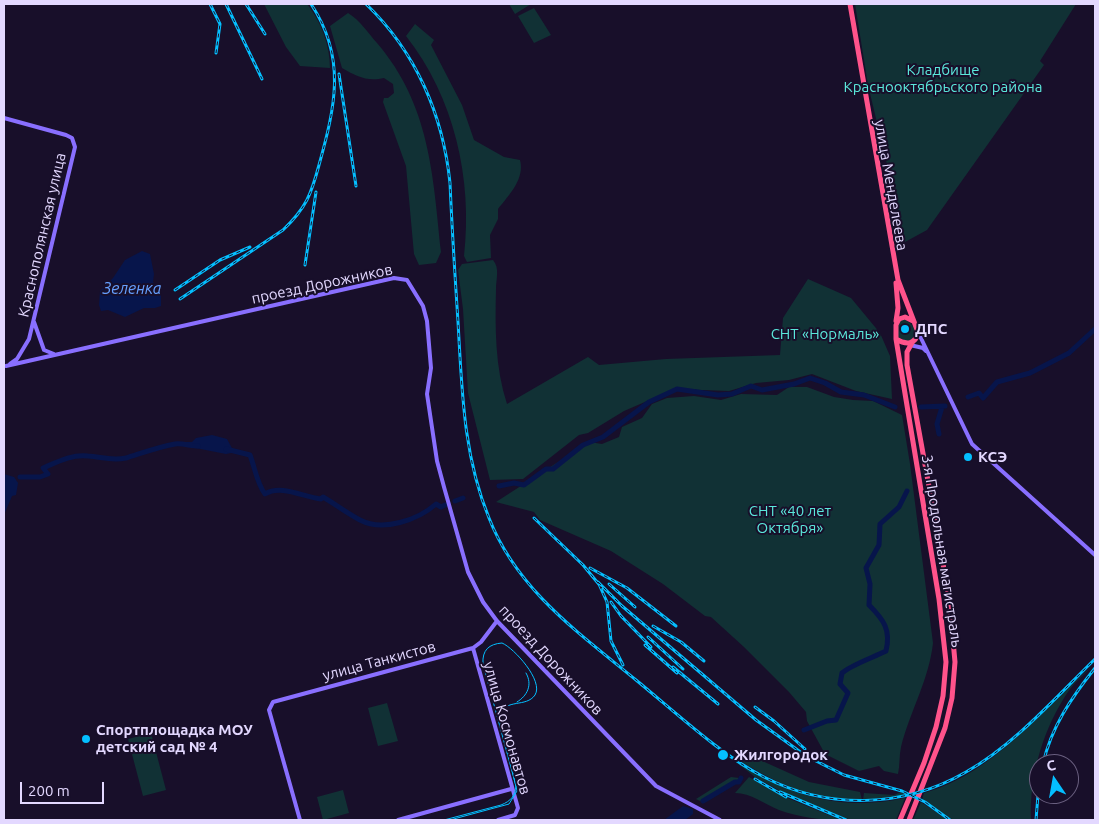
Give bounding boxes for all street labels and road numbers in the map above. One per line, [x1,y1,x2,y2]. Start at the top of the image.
street label: улица Менделеева [871,118,911,252]
street label: Краснополянская улица [14,151,70,319]
street label: проезд Дорожников [250,260,394,308]
street label: 3-я Продольная магистраль [918,453,966,649]
street label: проезд Дорожников [495,601,607,719]
street label: улица Танкистов [321,637,437,685]
street label: улица Космонавтов [479,660,535,796]

